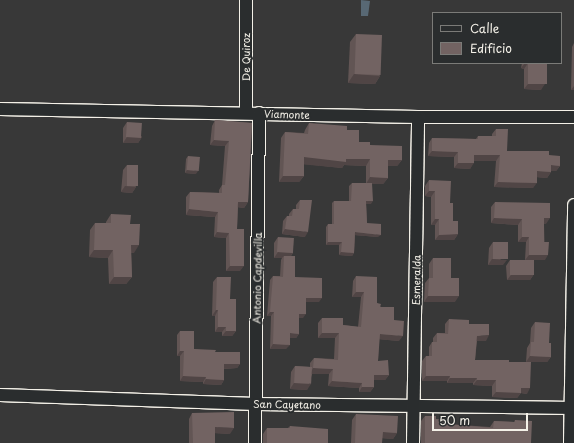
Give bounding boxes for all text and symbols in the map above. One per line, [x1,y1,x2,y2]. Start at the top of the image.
legend [432,12,562,64]
text: Calle [470,19,499,37]
street label: De Quiroz [240,33,252,81]
text: Edificio [470,39,512,57]
street label: Viamonte [264,107,310,121]
street label: Antonio Capdevilla [250,232,264,324]
street label: Esmeralda [410,255,422,305]
street label: San Cayetano [253,397,321,411]
scale bar [434,405,530,431]
text: 50 m [439,411,470,429]

